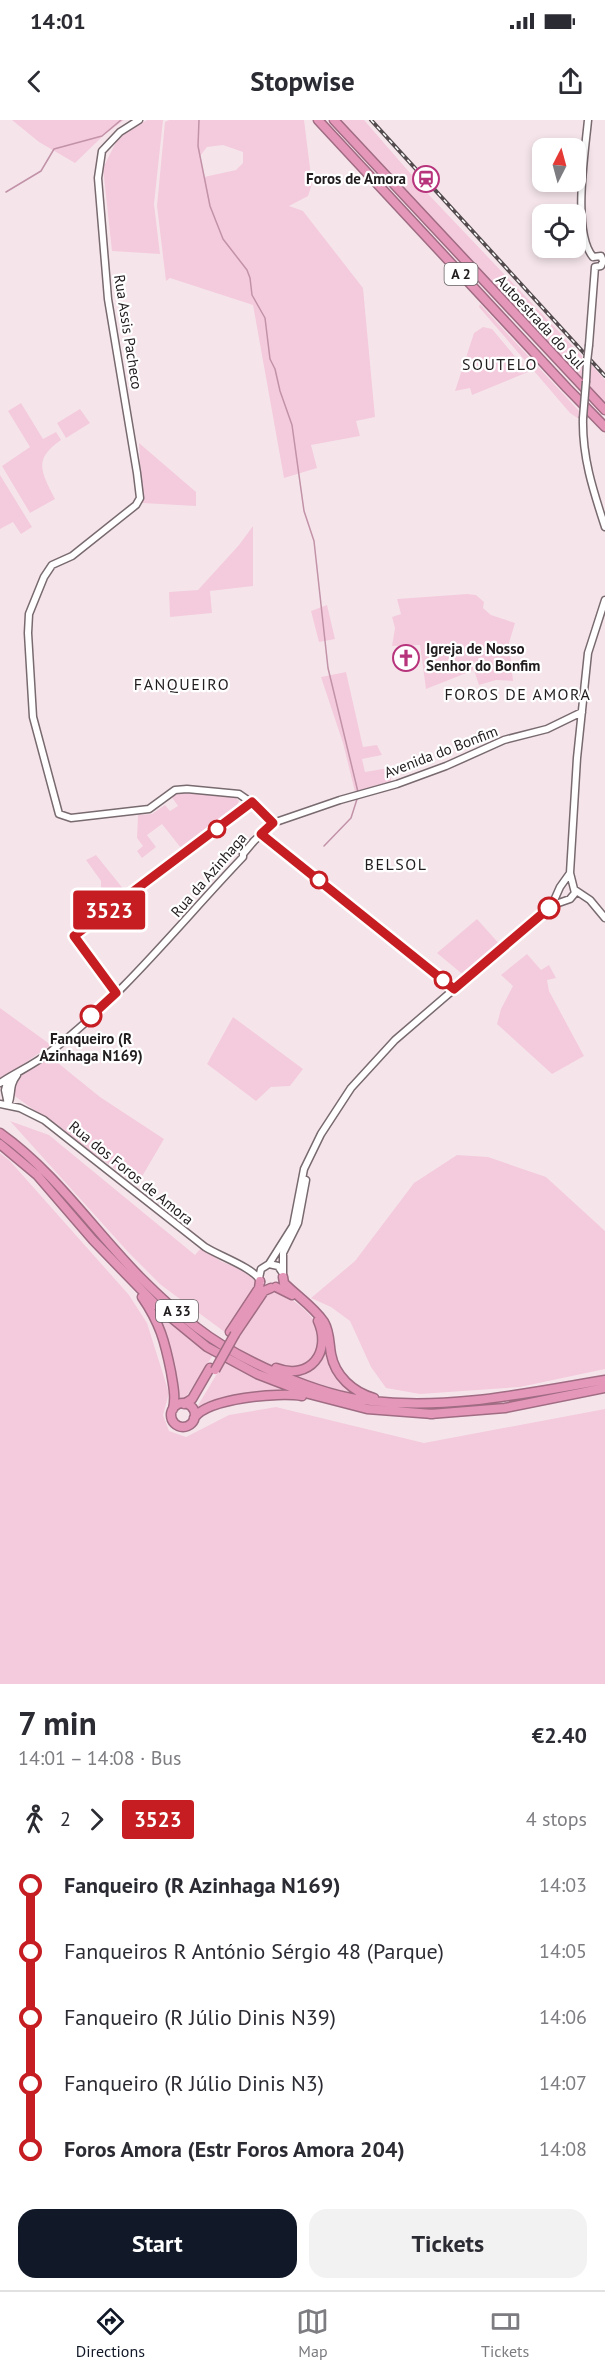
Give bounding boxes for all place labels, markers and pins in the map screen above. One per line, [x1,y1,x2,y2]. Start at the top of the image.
station icon: Foros de Amora [411,164,441,194]
place label: Foros de Amora [306,169,406,188]
place label: Igreja de Nosso Senhor do Bonfim [426,639,540,675]
church icon: Igreja de Nosso Senhor do Bonfim [391,643,421,673]
unlabelled marker [208,820,226,838]
unlabelled marker [310,871,328,889]
unlabelled marker [538,897,560,919]
unlabelled marker [434,971,452,989]
marker: Fanqueiro (R Azinhaga N169) [80,1005,102,1027]
place label: Fanqueiro (R Azinhaga N169) [39,1029,143,1065]

